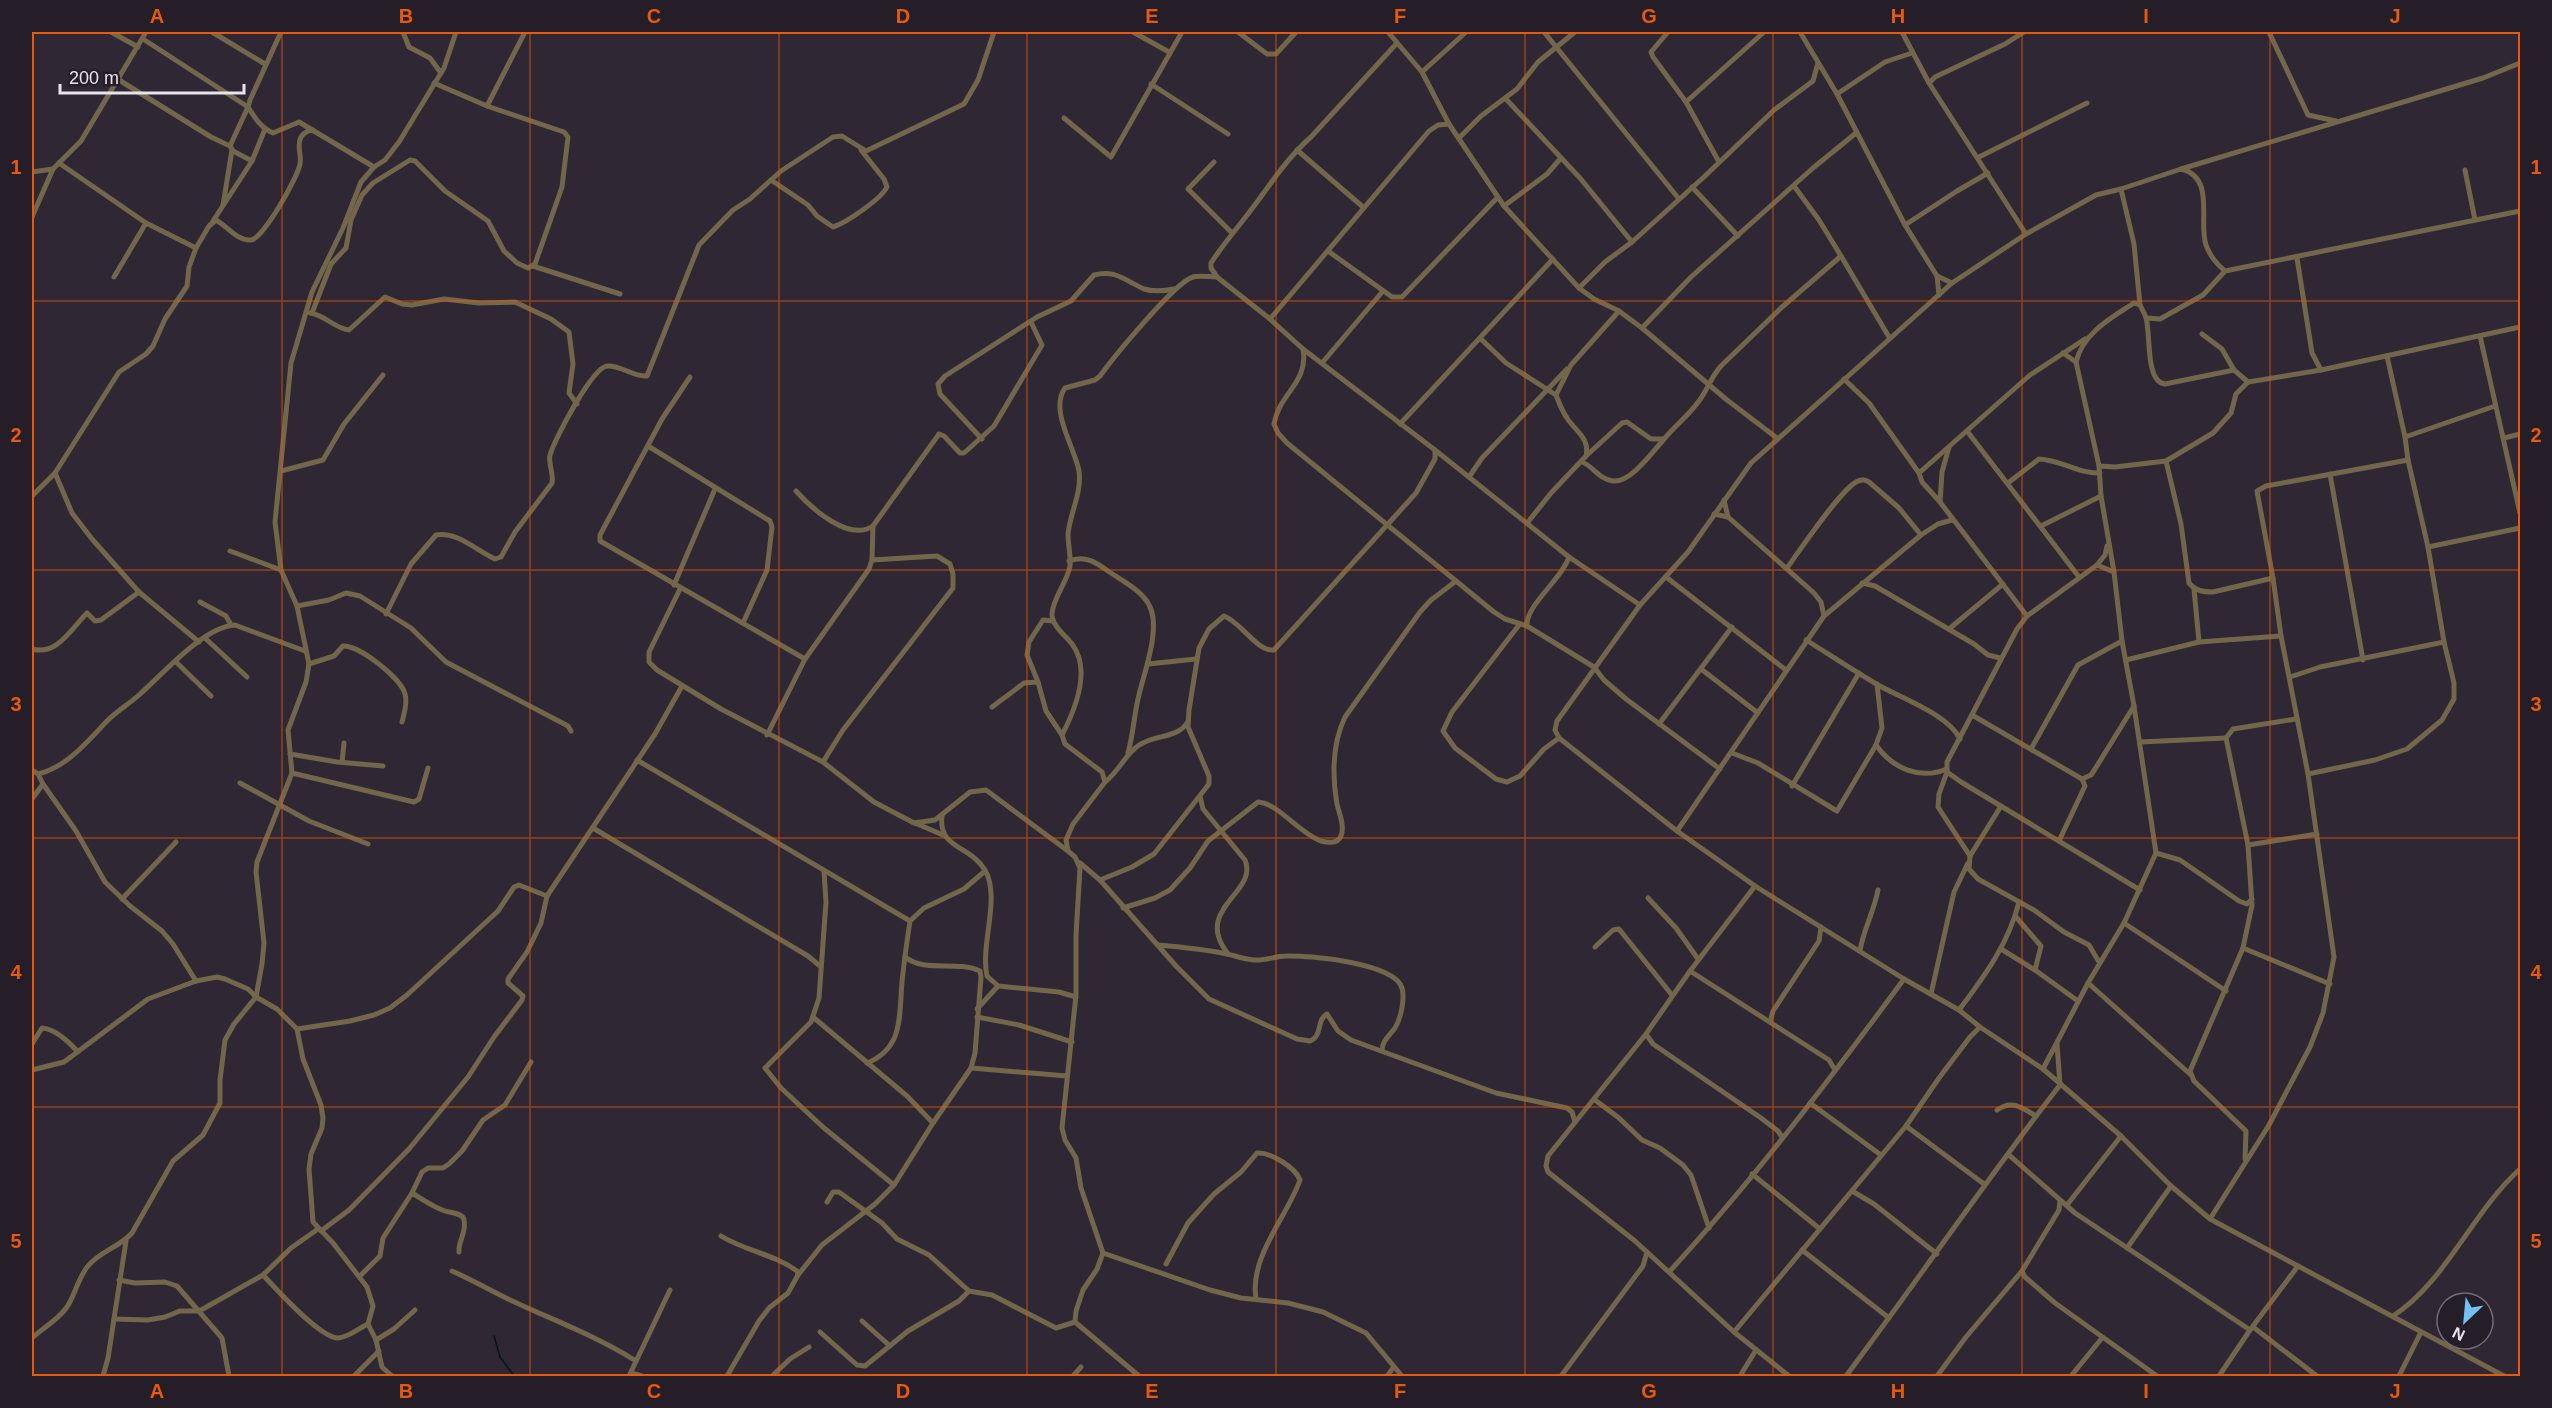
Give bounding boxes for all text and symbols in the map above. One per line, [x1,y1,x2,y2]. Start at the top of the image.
text: A [150,5,164,27]
text: B [399,5,413,27]
text: C [647,5,661,27]
text: D [896,5,910,27]
text: E [1145,5,1159,27]
text: F [1394,5,1406,27]
text: G [1641,5,1657,27]
text: H [1891,5,1905,27]
text: I [2143,5,2149,27]
text: J [2389,5,2401,27]
scale bar [60,57,244,95]
text: 200 m [69,68,119,88]
text: 1 [10,156,22,178]
text: 1 [2530,156,2542,178]
text: 2 [10,424,22,446]
text: 2 [2530,424,2542,446]
text: 3 [10,693,22,715]
text: 3 [2530,693,2542,715]
text: 4 [10,961,22,983]
text: 4 [2530,961,2542,983]
text: 5 [10,1230,22,1252]
text: 5 [2530,1230,2542,1252]
north arrow [2435,1291,2495,1351]
text: N [2450,1324,2468,1344]
text: A [150,1380,164,1402]
text: B [399,1380,413,1402]
text: C [647,1380,661,1402]
text: D [896,1380,910,1402]
text: E [1145,1380,1159,1402]
text: F [1394,1380,1406,1402]
text: G [1641,1380,1657,1402]
text: H [1891,1380,1905,1402]
text: I [2143,1380,2149,1402]
text: J [2389,1380,2401,1402]

